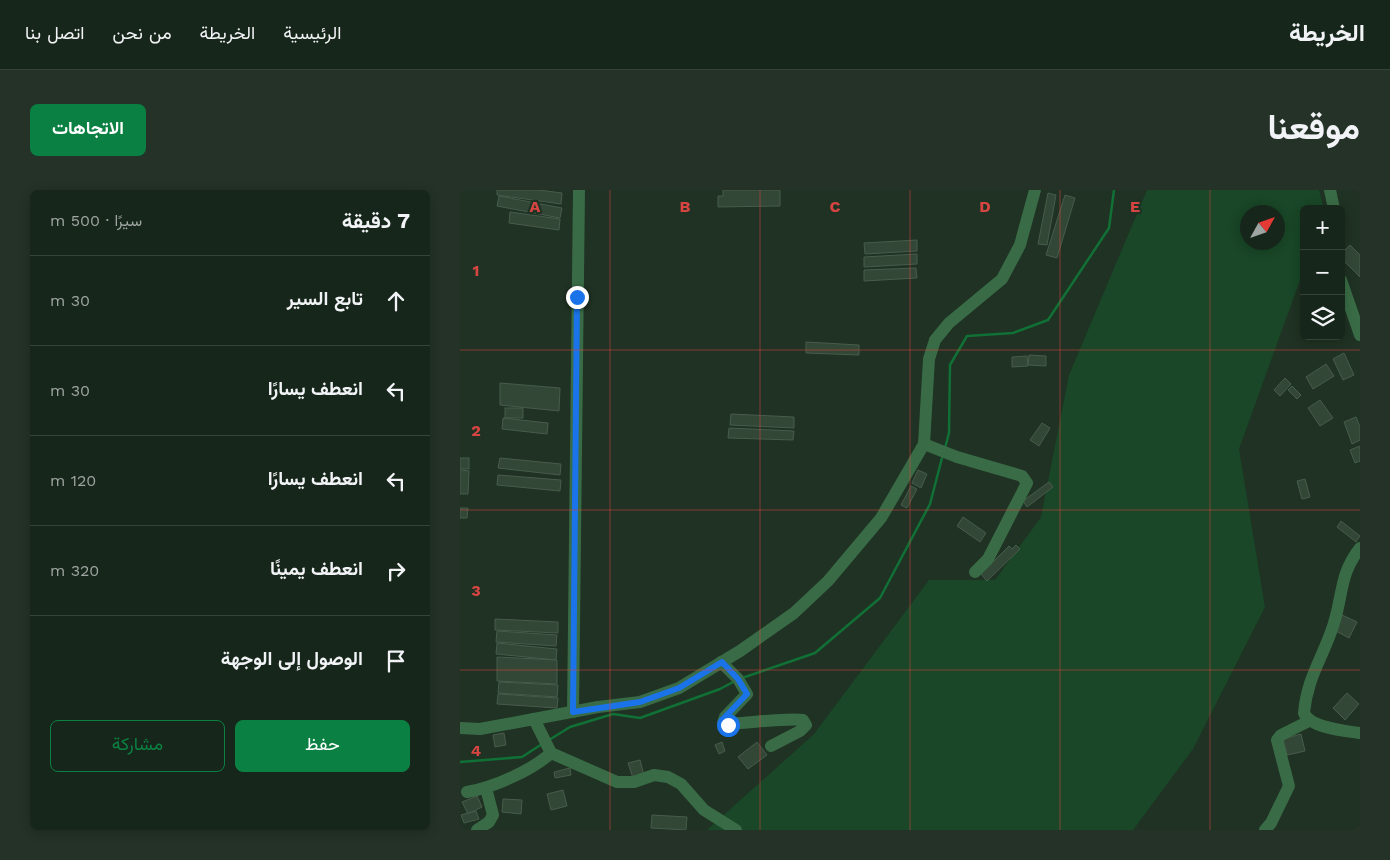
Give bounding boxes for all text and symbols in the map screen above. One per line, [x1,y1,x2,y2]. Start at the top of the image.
text: الخريطة [1289,19,1365,47]
text: اتصل بنا [25,22,84,43]
text: من نحن [112,22,172,43]
text: الخريطة [200,22,255,43]
text: الرئيسية [283,22,341,43]
button: الاتجاهات [30,104,146,156]
text: موقعنا [1267,106,1360,148]
text: A [530,197,541,216]
text: B [680,197,691,216]
text: C [830,197,841,216]
text: D [979,197,991,216]
text: E [1130,197,1140,216]
north arrow [1240,205,1285,250]
map controls [1300,205,1345,340]
button: + [1300,205,1345,250]
text: 7 دقيقة [342,208,410,233]
text: سيرًا · 500 m [50,211,142,230]
button: − [1300,250,1345,295]
text: 1 [473,261,479,280]
route end [566,286,589,309]
text: تابع السير [287,287,363,310]
icon: ahead [382,287,410,315]
text: 30 m [50,291,90,310]
button: layers [1300,295,1345,340]
text: انعطف يسارًا [268,377,363,400]
icon: left [382,377,410,405]
text: 30 m [50,381,90,400]
text: 2 [471,421,481,440]
text: انعطف يسارًا [268,467,363,490]
icon: left [382,467,410,495]
text: 120 m [50,471,96,490]
text: انعطف يمينًا [270,557,363,580]
icon: right [382,557,410,585]
text: 320 m [50,561,99,580]
text: 3 [471,581,481,600]
text: الوصول إلى الوجهة [221,647,363,670]
icon: arrive [382,647,410,675]
route start [717,714,740,737]
button: مشاركة [50,720,225,772]
button: حفظ [235,720,410,772]
text: 4 [471,741,481,760]

